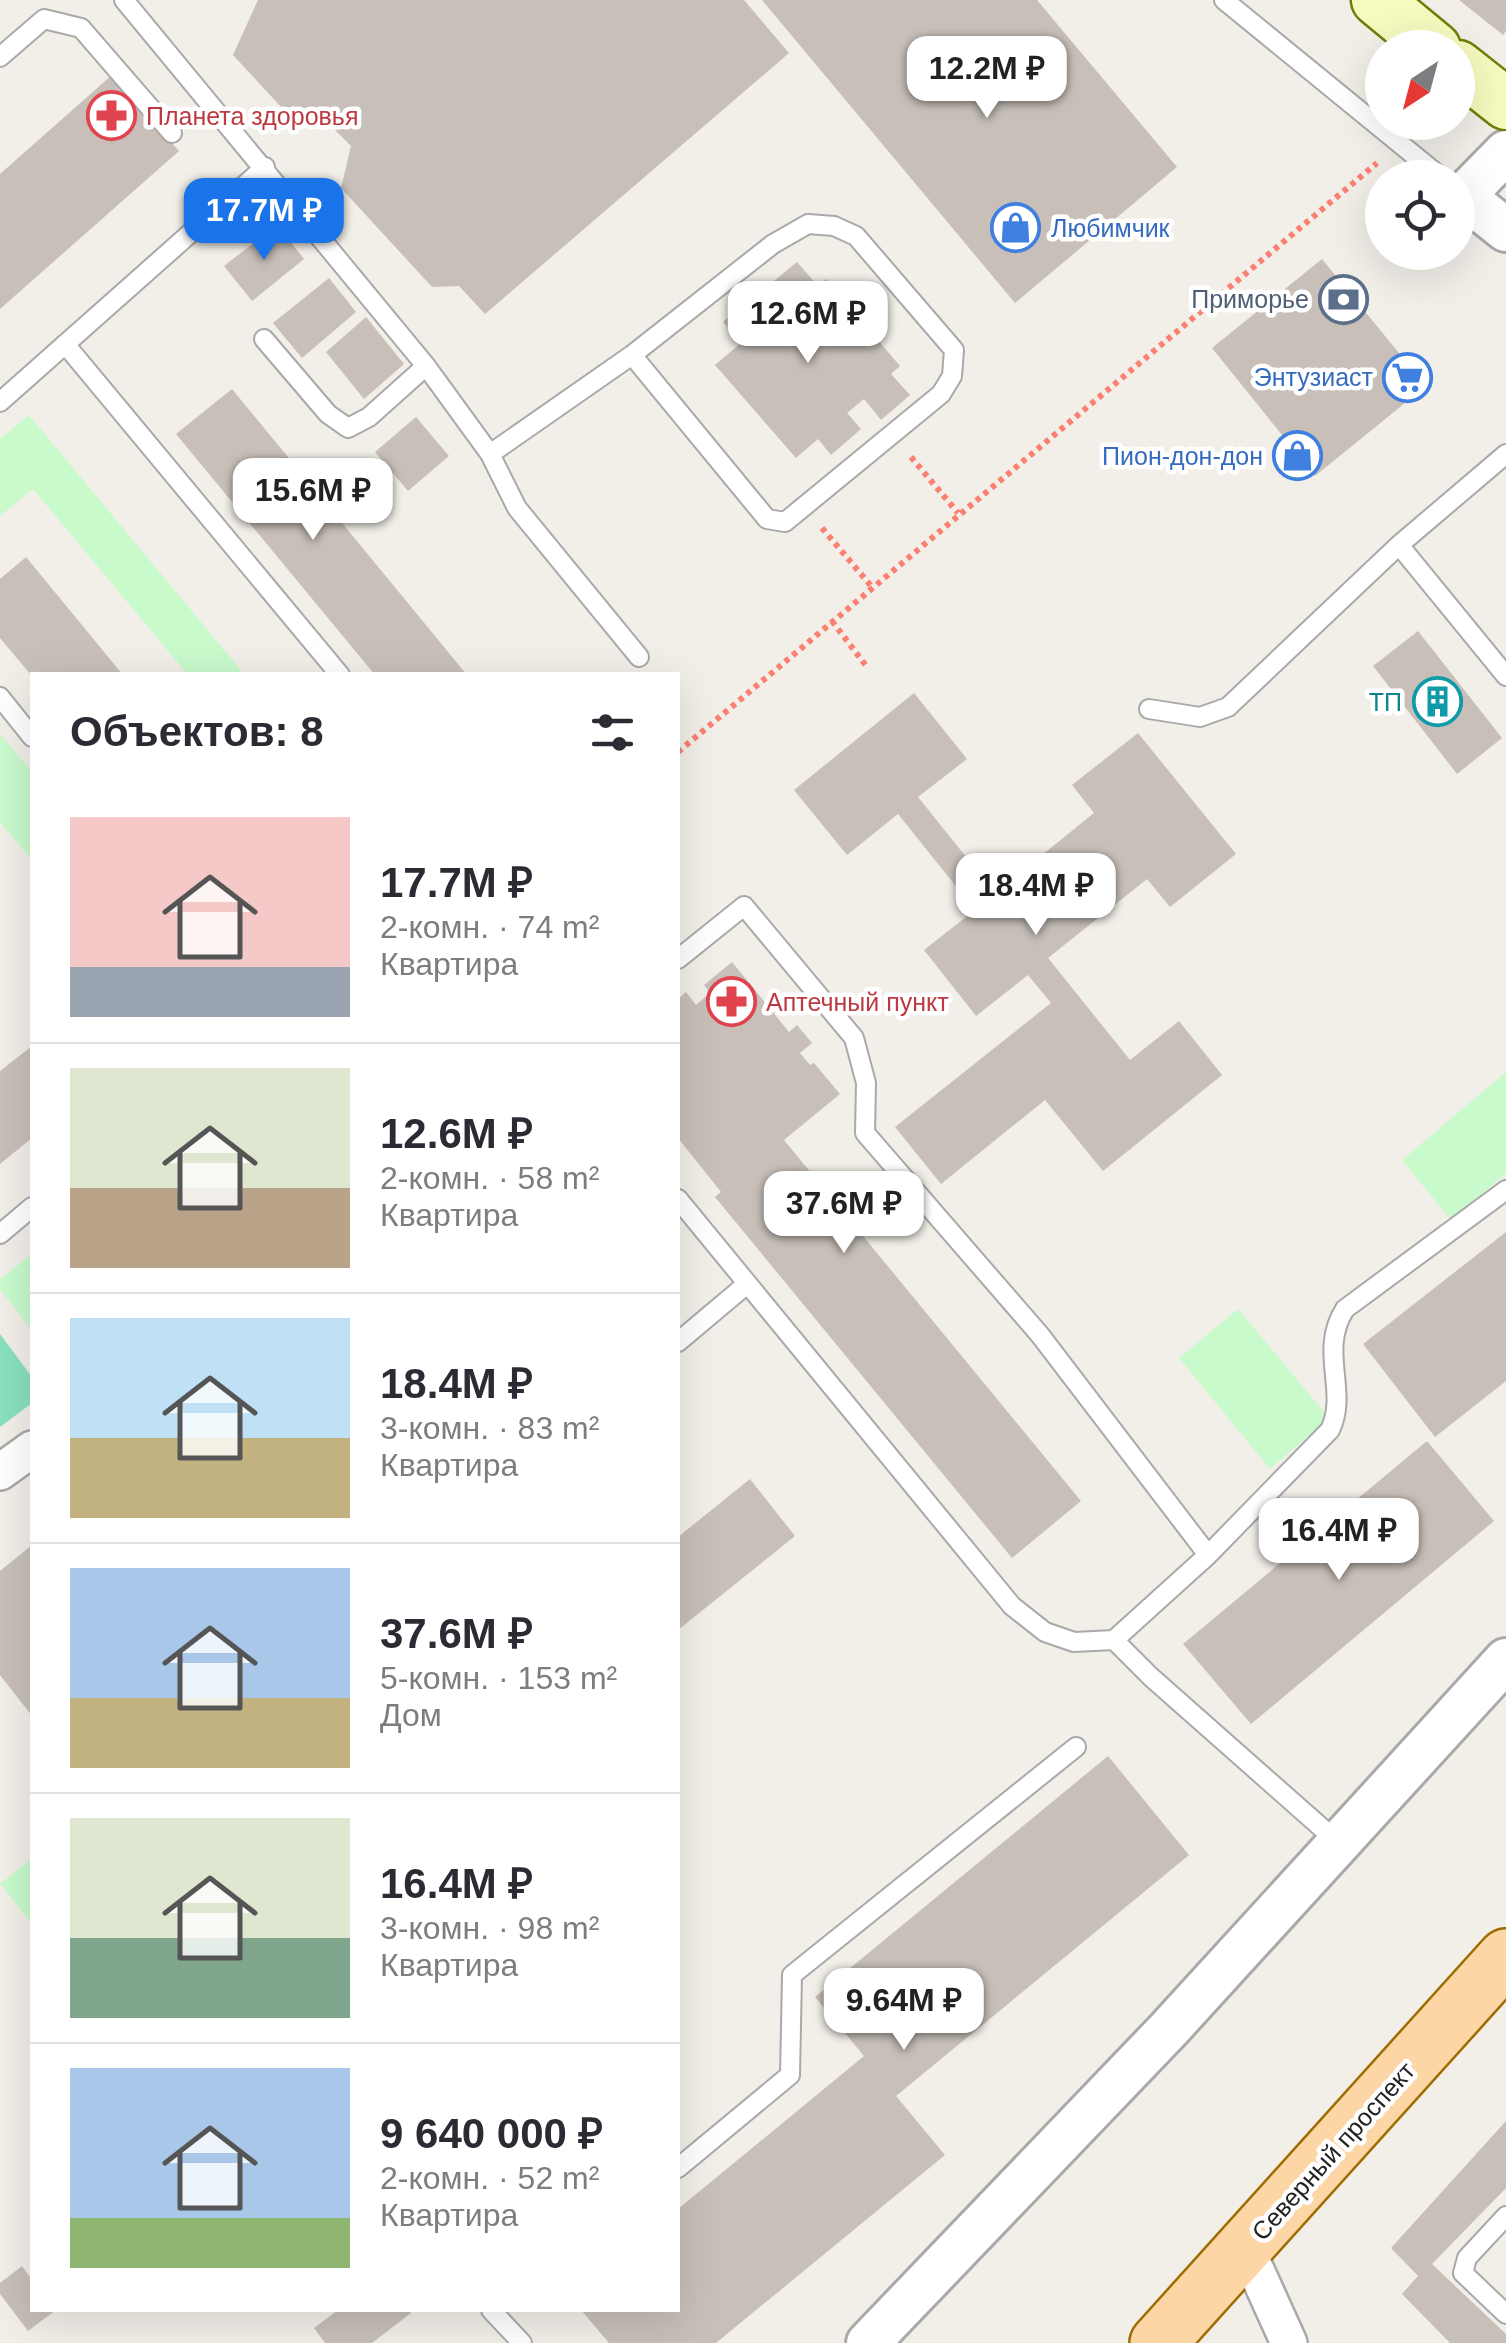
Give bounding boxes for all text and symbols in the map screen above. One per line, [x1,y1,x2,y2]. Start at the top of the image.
north arrow [1365,30,1475,140]
map controls [1365,30,1475,270]
pin: 12.2M ₽ [895,36,1079,121]
text: 12.2M ₽ [929,50,1045,86]
pharmacy icon: Планета здоровья [85,90,137,142]
place label: Планета здоровья [146,102,358,130]
button: locate [1365,160,1475,270]
pin: 17.7M ₽ [172,178,356,263]
text: 17.7M ₽ [206,192,322,228]
shop icon: Любимчик [990,202,1042,254]
place label: Любимчик [1051,214,1171,242]
bank icon: Приморье [1318,273,1370,325]
pin: 12.6M ₽ [716,281,900,366]
place label: Приморье [1191,285,1309,313]
text: 12.6M ₽ [750,295,866,331]
supermarket icon: Энтузиаст [1382,351,1434,403]
place label: Энтузиаст [1254,363,1374,391]
shop icon: Пион-дон-дон [1272,430,1324,482]
place label: Пион-дон-дон [1102,442,1263,470]
pin: 15.6M ₽ [221,458,405,543]
text: 15.6M ₽ [255,472,371,508]
building icon: ТП [1411,676,1463,728]
place label: ТП [1369,688,1402,716]
icon: filters [585,705,640,760]
text: Объектов: 8 [70,708,324,755]
pin: 18.4M ₽ [944,853,1128,938]
icon: home [150,857,270,977]
text: 17.7M ₽ [380,859,533,906]
text: 18.4M ₽ [978,867,1094,903]
text: 2-комн. · 74 m² [380,909,599,945]
text: Квартира [380,946,518,982]
pharmacy icon: Аптечный пункт [705,976,757,1028]
place label: Аптечный пункт [766,988,949,1016]
icon: home [150,1108,270,1228]
text: 12.6M ₽ [380,1110,533,1157]
text: 2-комн. · 58 m² [380,1160,599,1196]
pin: 37.6M ₽ [752,1171,936,1256]
text: 37.6M ₽ [786,1185,902,1221]
text: Квартира [380,1197,518,1233]
icon: home [150,1358,270,1478]
text: 18.4M ₽ [380,1360,533,1407]
text: 3-комн. · 83 m² [380,1410,599,1446]
text: Квартира [380,1447,518,1483]
pin: 16.4M ₽ [1247,1498,1431,1583]
text: 16.4M ₽ [1281,1512,1397,1548]
icon: home [150,1608,270,1728]
text: 37.6M ₽ [380,1610,533,1657]
text: 5-комн. · 153 m² [380,1660,617,1696]
text: Дом [380,1697,442,1733]
icon: home [150,1858,270,1978]
text: 16.4M ₽ [380,1860,533,1907]
text: 3-комн. · 98 m² [380,1910,599,1946]
text: Квартира [380,1947,518,1983]
pin: 9.64M ₽ [812,1968,996,2053]
text: 9.64M ₽ [846,1982,962,2018]
street label: Северный проспект [1246,2056,1421,2246]
icon: home [150,2108,270,2228]
text: 9 640 000 ₽ [380,2110,603,2157]
text: 2-комн. · 52 m² [380,2160,599,2196]
text: Квартира [380,2197,518,2233]

